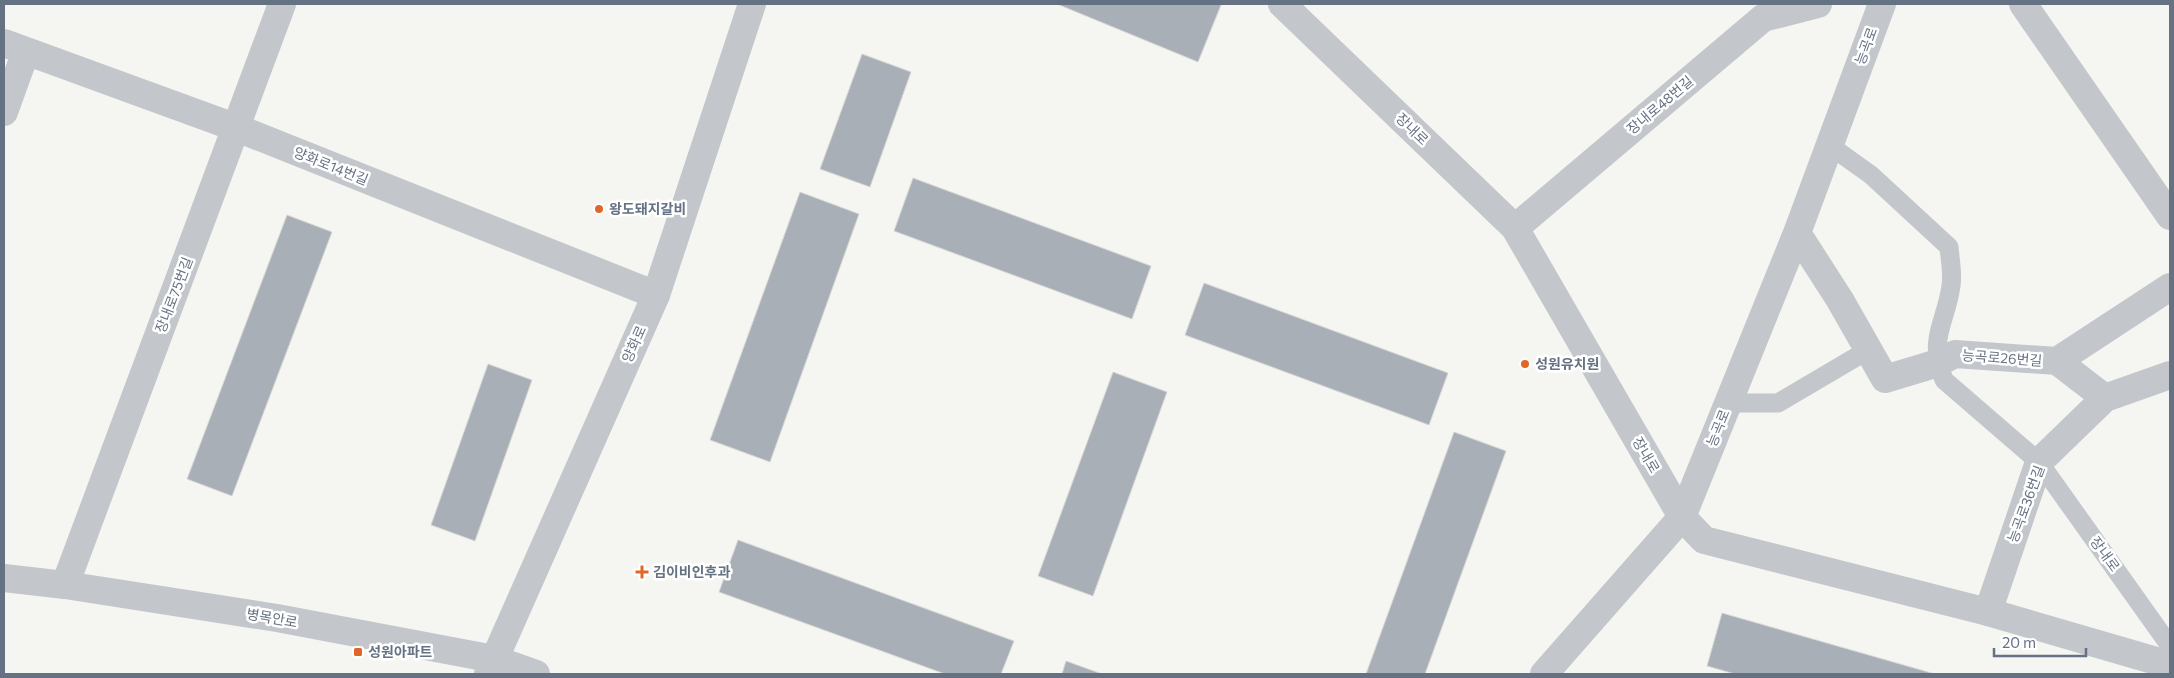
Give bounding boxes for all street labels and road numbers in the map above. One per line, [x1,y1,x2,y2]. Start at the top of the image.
street label: 능곡로 [1851,25,1880,67]
street label: 장내로48번길 [1623,72,1696,137]
street label: 장내로 [1393,109,1432,148]
street label: 양화로14번길 [291,143,371,188]
street label: 장내로75번길 [151,255,196,335]
street label: 양화로 [618,323,649,365]
street label: 능곡로26번길 [1961,346,2043,369]
street label: 능곡로 [1702,407,1733,449]
street label: 장내로 [1629,434,1664,476]
street label: 능곡로36번길 [2004,463,2047,545]
street label: 장내로 [2087,533,2124,574]
street label: 병목안로 [245,605,299,630]

